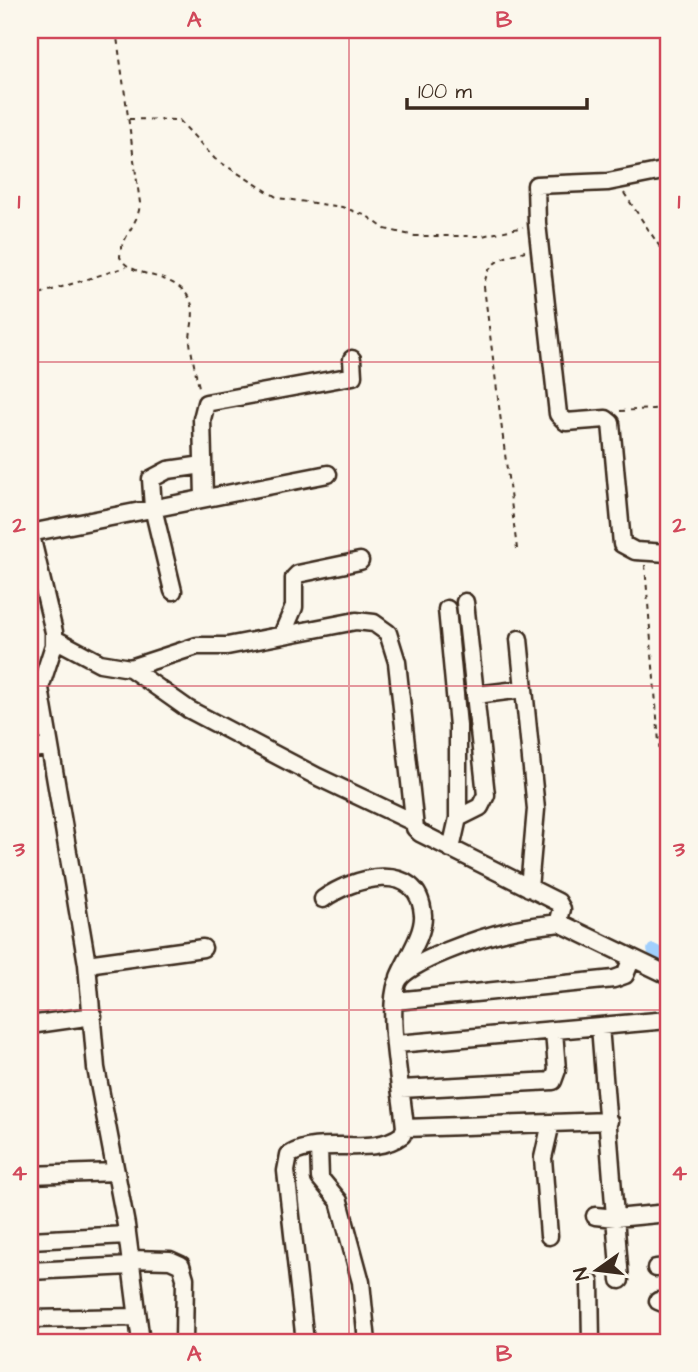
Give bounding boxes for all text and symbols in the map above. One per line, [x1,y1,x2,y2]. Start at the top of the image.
text: A [187,4,202,36]
text: B [496,4,513,36]
scale bar [407,66,588,110]
text: 100 m [418,77,473,106]
text: 1 [18,185,21,217]
text: 1 [678,185,681,217]
text: 2 [11,509,26,541]
text: 2 [671,509,686,541]
text: 3 [12,833,25,865]
text: 3 [672,833,685,865]
text: 4 [11,1157,27,1189]
text: 4 [671,1157,687,1189]
north arrow [562,1236,632,1306]
text: N [567,1265,597,1283]
text: A [187,1338,202,1370]
text: B [496,1338,513,1370]

